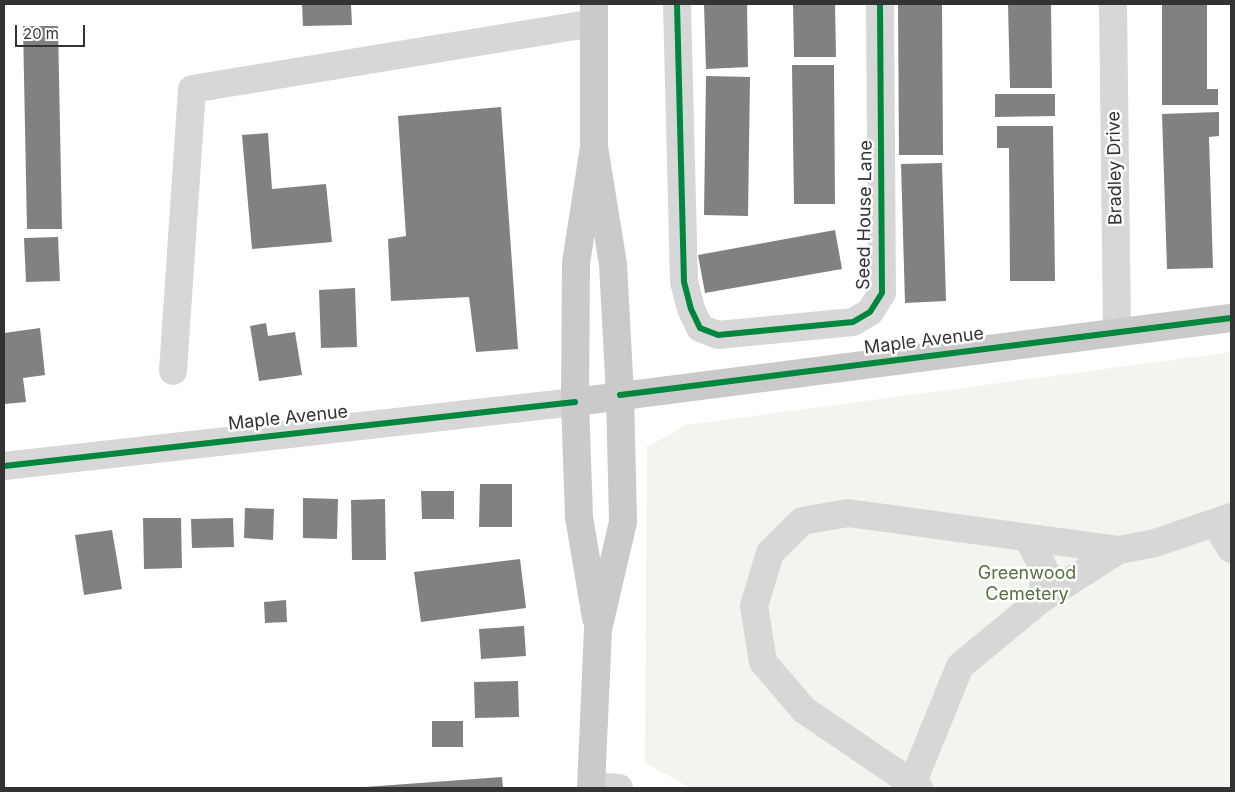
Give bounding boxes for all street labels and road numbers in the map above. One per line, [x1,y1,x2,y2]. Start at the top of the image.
street label: Bradley Drive [1103,111,1127,225]
street label: Seed House Lane [853,140,877,290]
street label: Maple Avenue [863,323,985,359]
street label: Maple Avenue [227,401,349,435]

